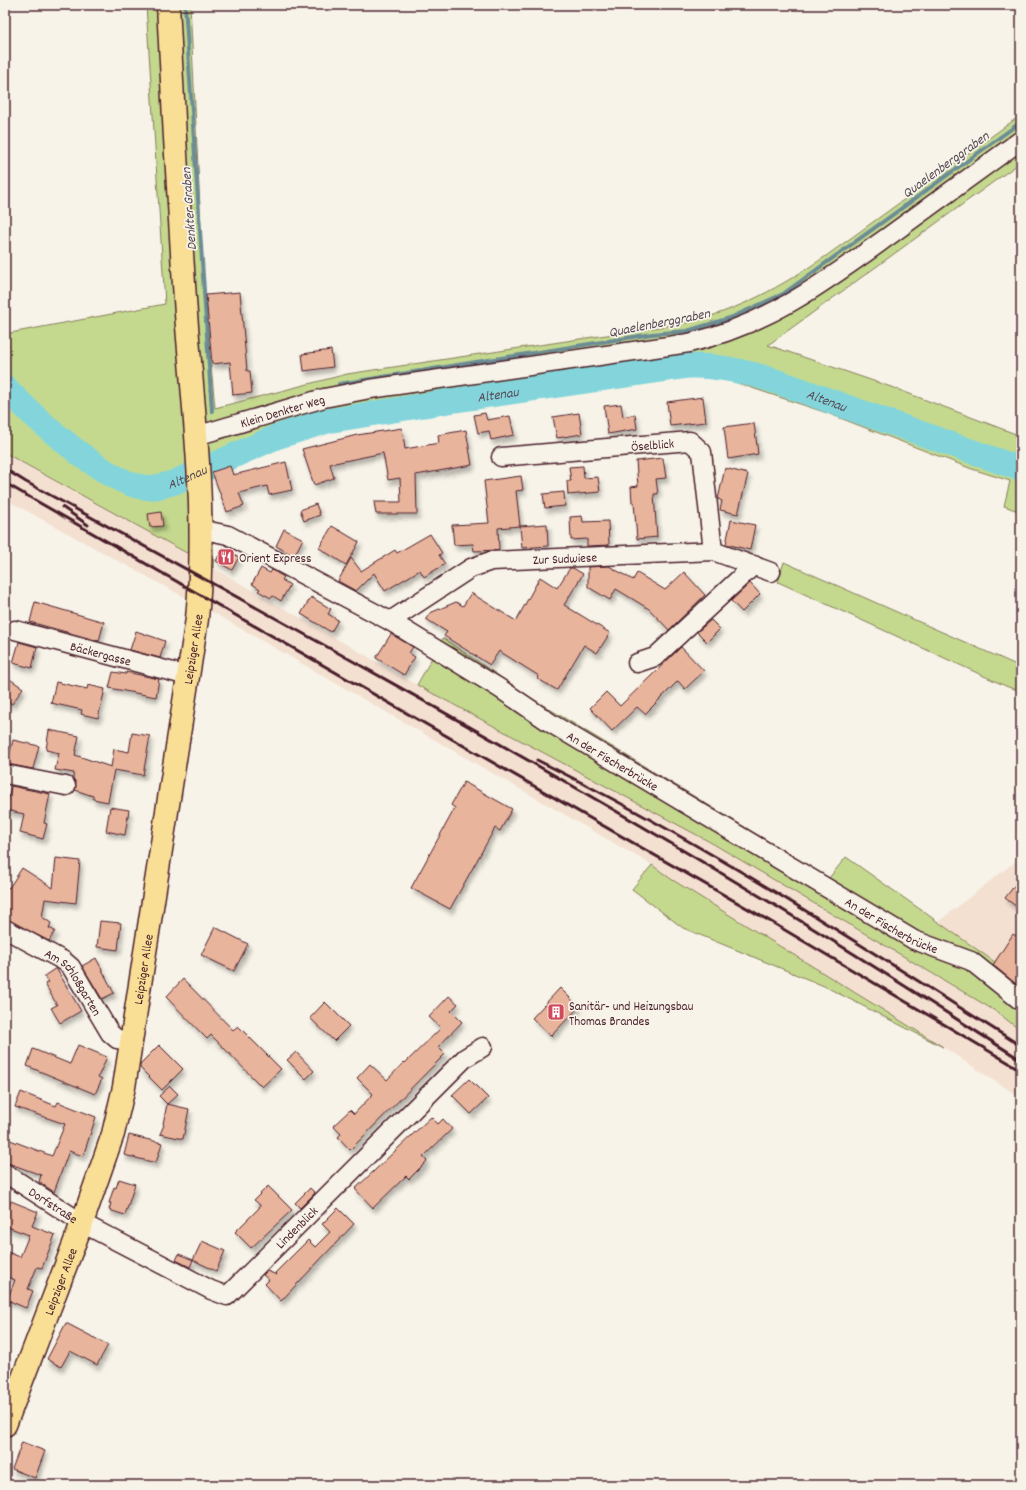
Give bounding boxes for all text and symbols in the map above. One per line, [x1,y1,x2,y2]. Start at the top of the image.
water label: Quaelenberggraben [899,127,994,204]
water label: Denkter Graben [177,166,203,251]
water label: Quaelenberggraben [607,304,712,344]
water label: Altenau [476,383,521,409]
water label: Altenau [803,385,850,418]
street label: Klein Denkter Weg [238,391,328,434]
street label: Öselblick [630,435,675,458]
water label: Altenau [165,461,211,496]
restaurant icon: Orient Express [216,547,236,567]
street label: Zur Sudwiese [532,549,598,571]
place label: Orient Express [239,550,311,569]
street label: Leipziger Allee [180,613,209,686]
street label: Bäckergasse [68,638,133,673]
street label: An der Fischerbrücke [562,728,661,797]
street label: An der Fischerbrücke [841,894,940,960]
street label: Leipziger Allee [130,933,160,1006]
street label: Am Schloßgarten [40,945,105,1020]
place label: Sanitär- und Heizungsbau Thomas Brandes [569,998,693,1032]
building icon: Sanitär- und Heizungsbau Thomas Brandes [546,1002,566,1022]
street label: Dorfstraße [24,1184,81,1230]
street label: Lindenblick [272,1203,323,1254]
street label: Leipziger Allee [41,1245,84,1318]

